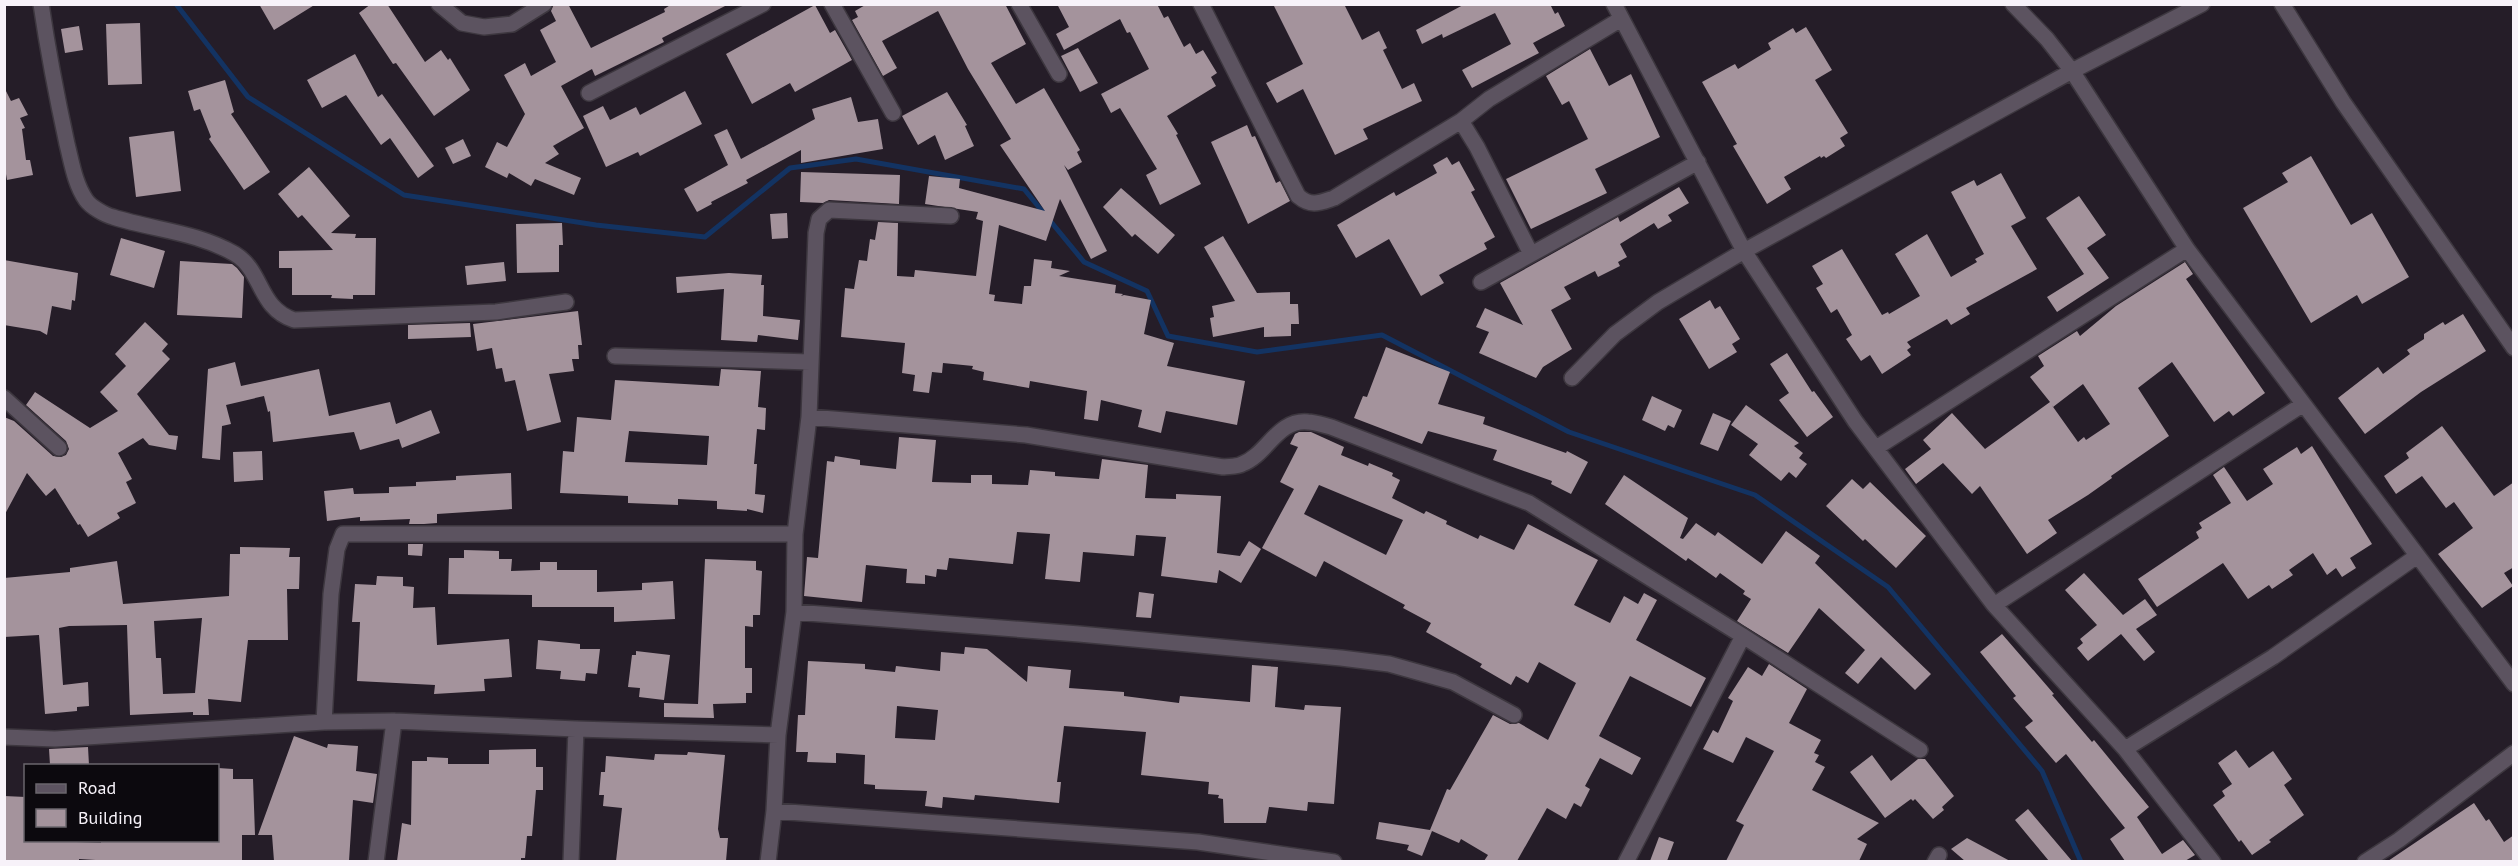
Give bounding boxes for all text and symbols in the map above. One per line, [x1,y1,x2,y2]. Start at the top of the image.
legend [24,764,219,842]
text: Road [78,776,116,799]
text: Building [78,806,142,829]

